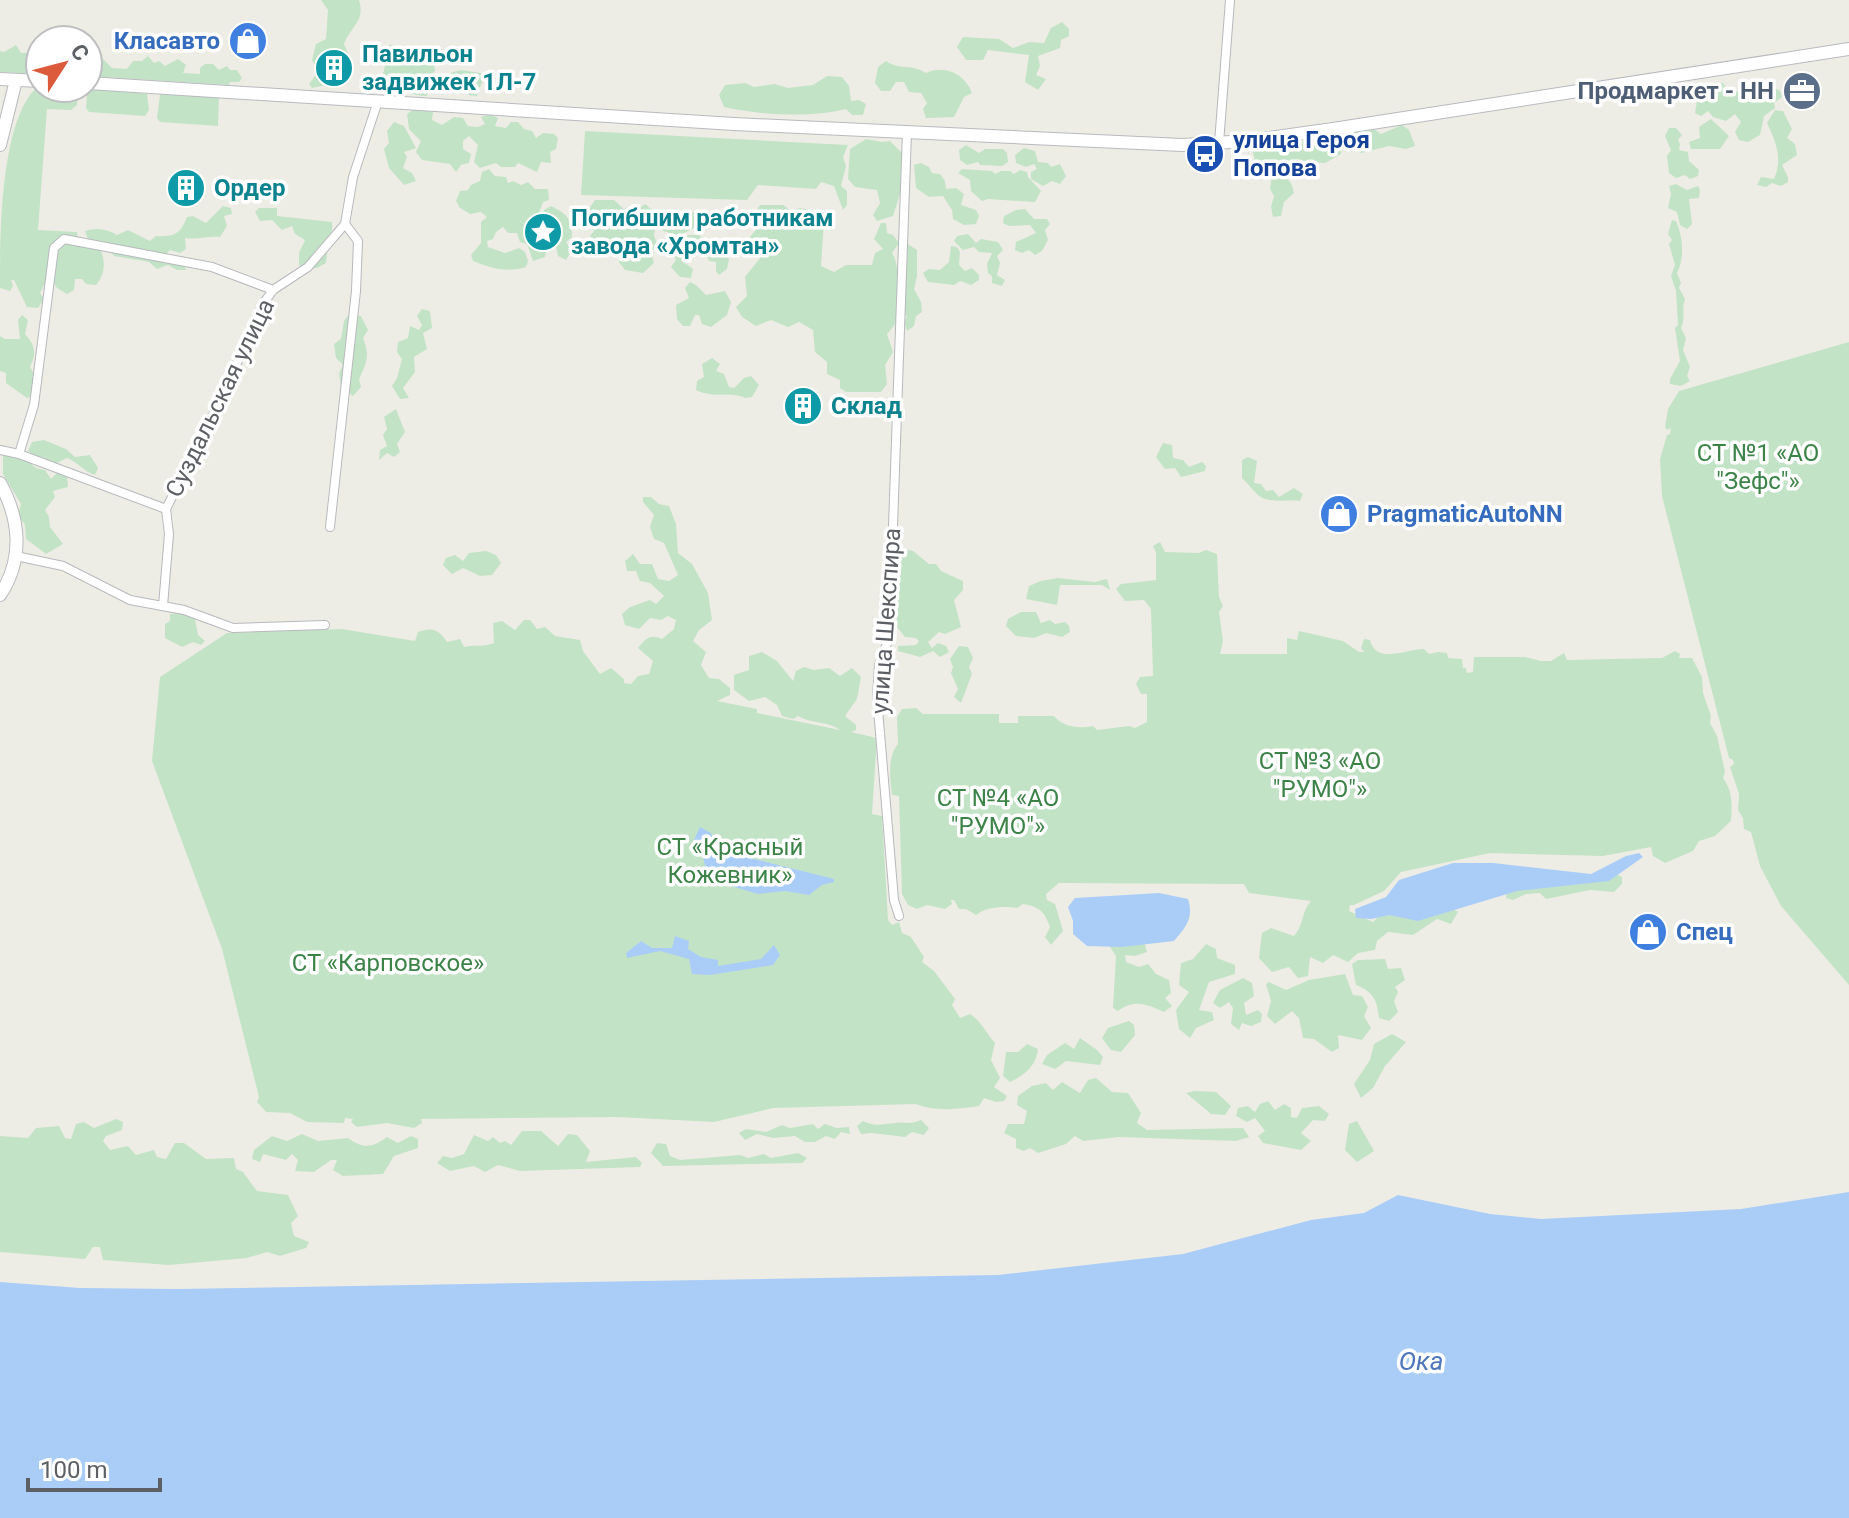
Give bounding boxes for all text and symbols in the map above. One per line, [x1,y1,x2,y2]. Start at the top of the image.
shop icon: Класавто [227,20,269,62]
north arrow [24,24,104,104]
place label: Класавто [114,27,220,55]
text: С [65,39,94,66]
place label: Павильон задвижек 1Л-7 [362,40,536,96]
building icon: Павильон задвижек 1Л-7 [313,47,355,89]
office icon: Продмаркет - НН [1781,70,1823,112]
place label: Продмаркет - НН [1578,77,1774,105]
place label: улица Героя Попова [1233,126,1370,182]
bus stop icon: улица Героя Попова [1184,133,1226,175]
building icon: Ордер [165,167,207,209]
place label: Ордер [214,174,285,202]
place label: Погибшим работникам завода «Хромтан» [571,204,834,260]
place icon: Погибшим работникам завода «Хромтан» [522,211,564,253]
street label: Суздальская улица [160,294,280,502]
building icon: Склад [782,385,824,427]
place label: Склад [831,392,902,420]
park label: СТ №1 «АО "Зефс"» [1697,439,1819,495]
shop icon: PragmaticAutoNN [1318,493,1360,535]
place label: PragmaticAutoNN [1367,500,1563,528]
street label: улица Шекспира [866,527,906,715]
park label: СТ №3 «АО "РУМО"» [1259,747,1381,803]
park label: СТ №4 «АО "РУМО"» [937,784,1059,840]
park label: СТ «Красный Кожевник» [657,833,803,889]
shop icon: Спец [1627,911,1669,953]
place label: Спец [1676,918,1733,946]
park label: СТ «Карповское» [292,949,484,977]
water label: Ока [1399,1346,1443,1376]
scale bar [28,1442,160,1492]
text: 100 m [40,1456,107,1484]

